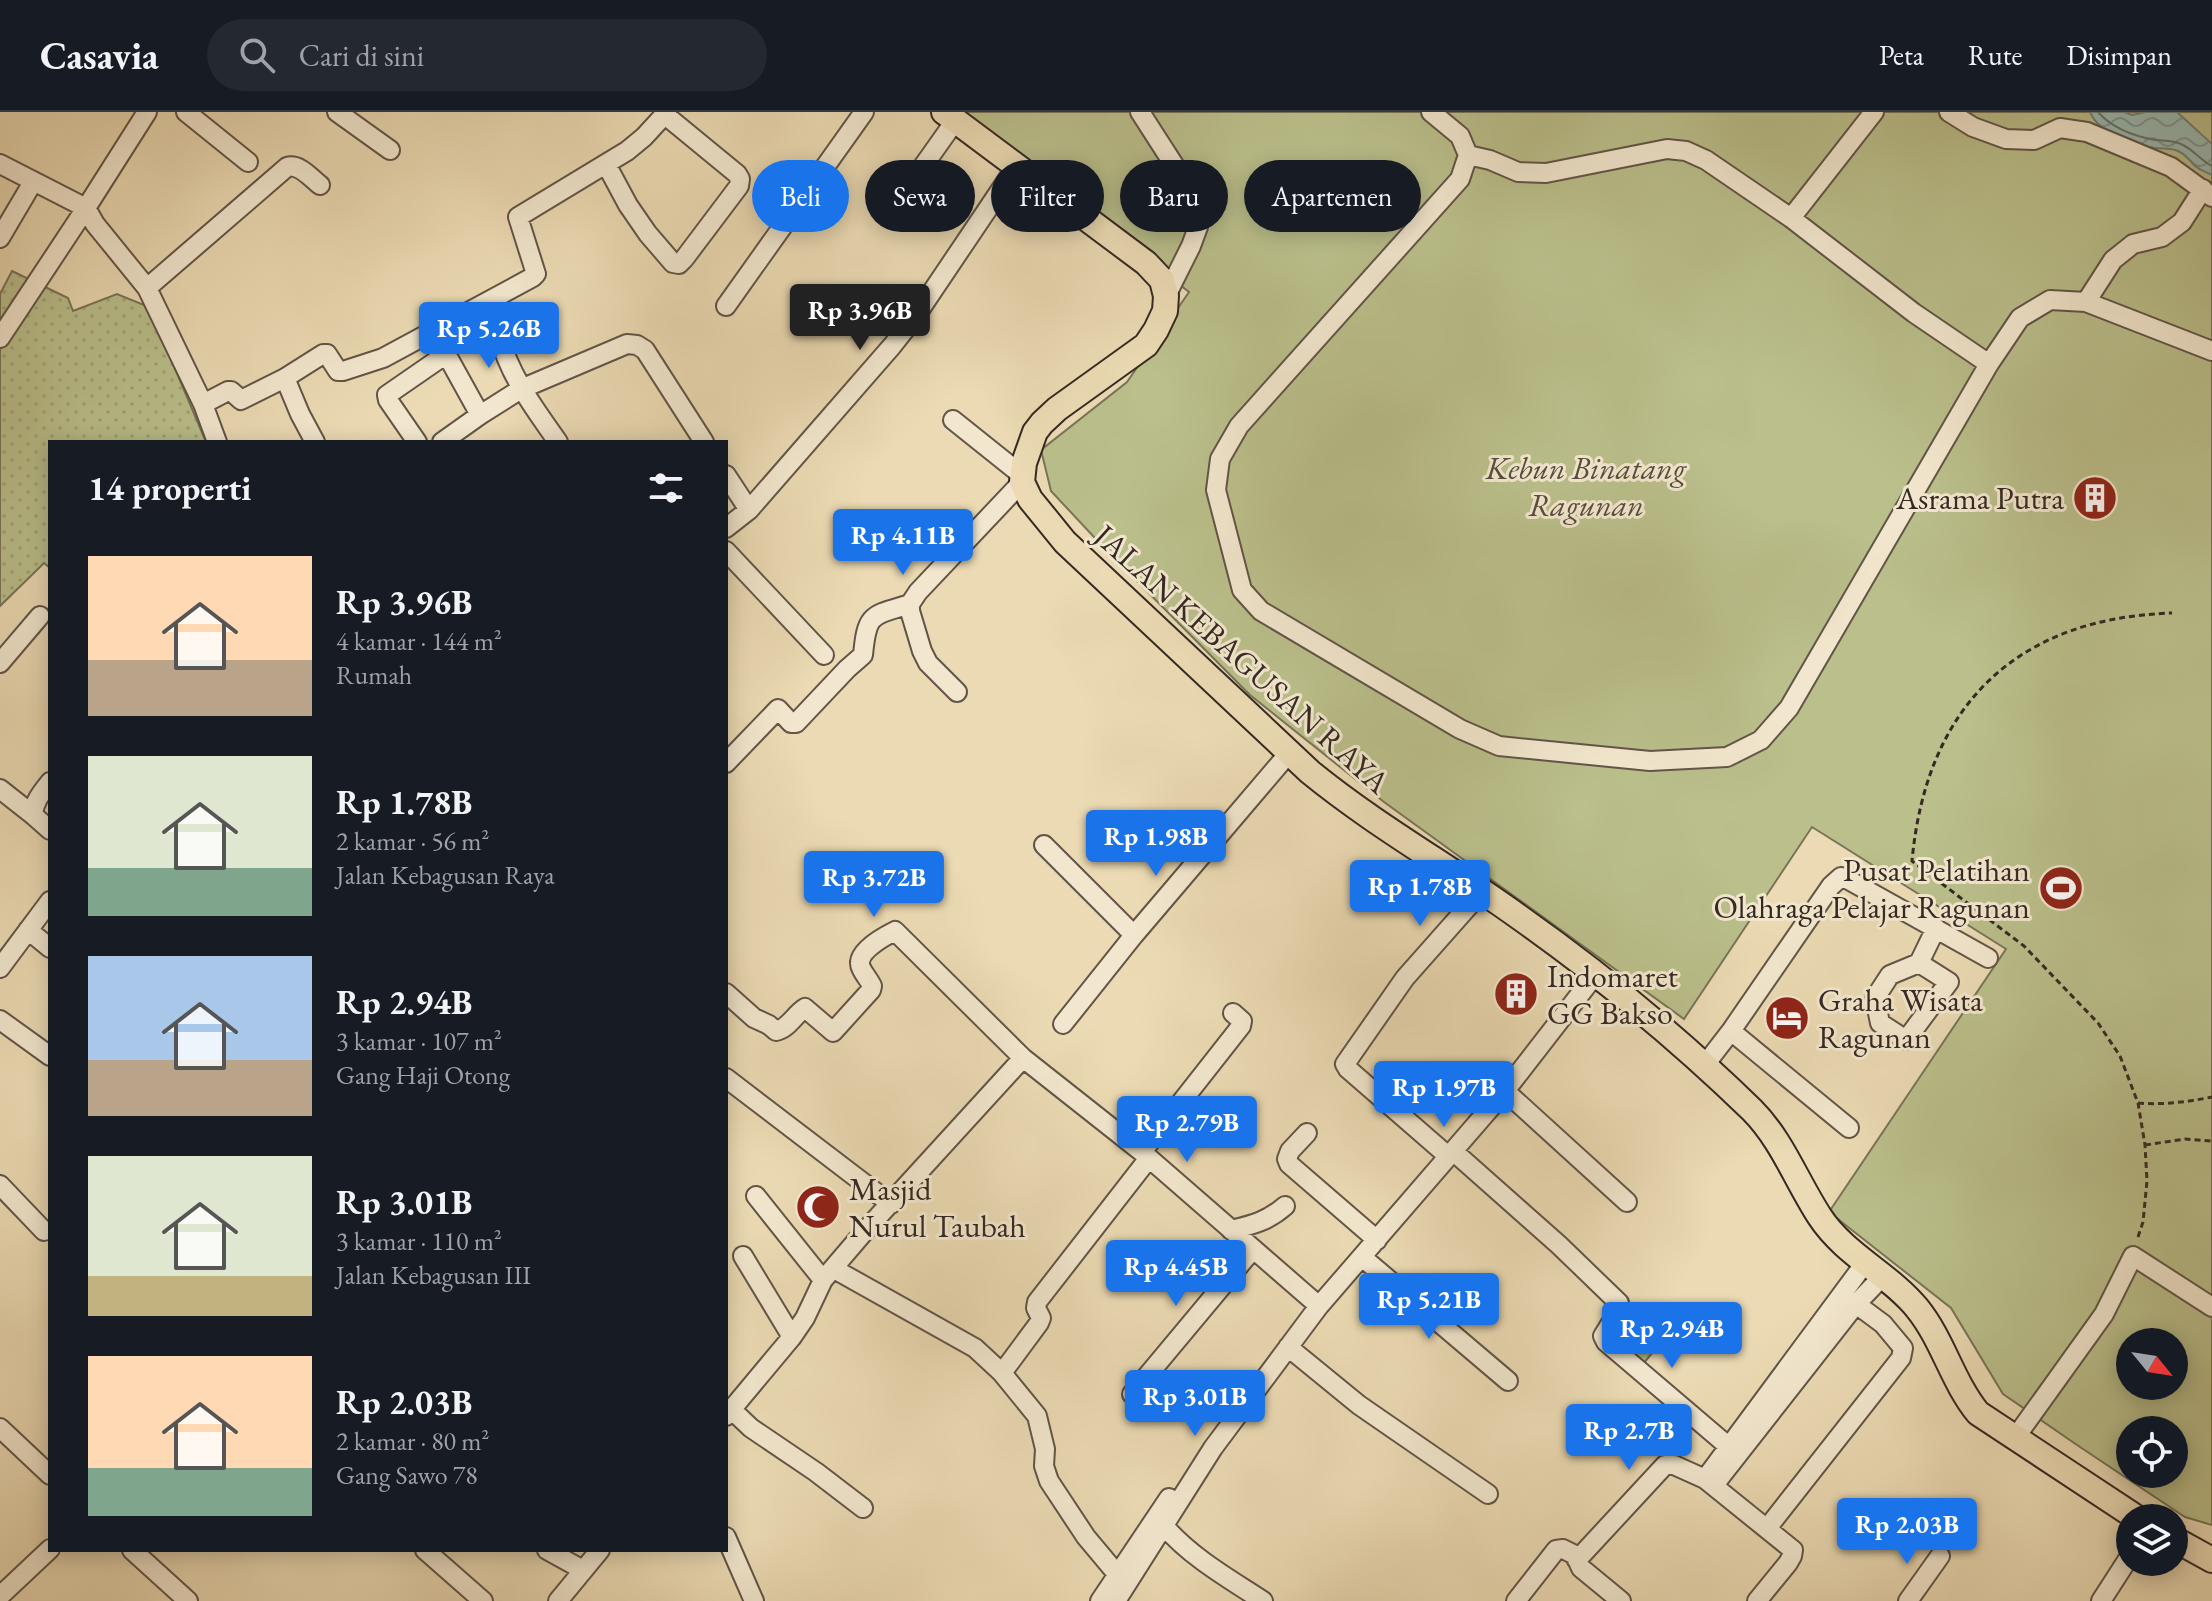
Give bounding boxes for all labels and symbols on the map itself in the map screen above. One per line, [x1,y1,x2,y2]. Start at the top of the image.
pin: Rp 3.96B [777,284,943,352]
pin: Rp 5.26B [406,302,572,370]
park label: Kebun Binatang Ragunan [1485,447,1688,526]
building icon: Asrama Putra [2071,474,2119,522]
place label: Asrama Putra [1895,477,2064,519]
pin: Rp 4.11B [820,509,986,577]
street label: JALAN KEBAGUSAN RAYA [1083,513,1399,804]
pin: Rp 1.98B [1073,810,1239,878]
place label: Pusat Pelatihan Olahraga Pelajar Ragunan [1713,849,2030,928]
pin: Rp 3.72B [791,851,957,919]
pin: Rp 1.78B [1337,860,1503,928]
sports icon: Pusat Pelatihan Olahraga Pelajar Ragunan [2037,864,2085,912]
place label: Indomaret GG Bakso [1547,955,1678,1034]
building icon: Indomaret GG Bakso [1492,970,1540,1018]
place label: Graha Wisata Ragunan [1818,979,1983,1058]
hotel icon: Graha Wisata Ragunan [1763,994,1811,1042]
pin: Rp 1.97B [1361,1061,1527,1129]
pin: Rp 2.79B [1104,1096,1270,1164]
place label: Masjid Nurul Taubah [849,1168,1026,1247]
mosque icon: Masjid Nurul Taubah [794,1183,842,1231]
pin: Rp 4.45B [1093,1240,1259,1308]
pin: Rp 5.21B [1346,1273,1512,1341]
pin: Rp 2.94B [1589,1302,1755,1370]
north arrow [2116,1328,2188,1400]
pin: Rp 3.01B [1112,1370,1278,1438]
pin: Rp 2.7B [1555,1404,1703,1472]
pin: Rp 2.03B [1824,1498,1990,1566]

